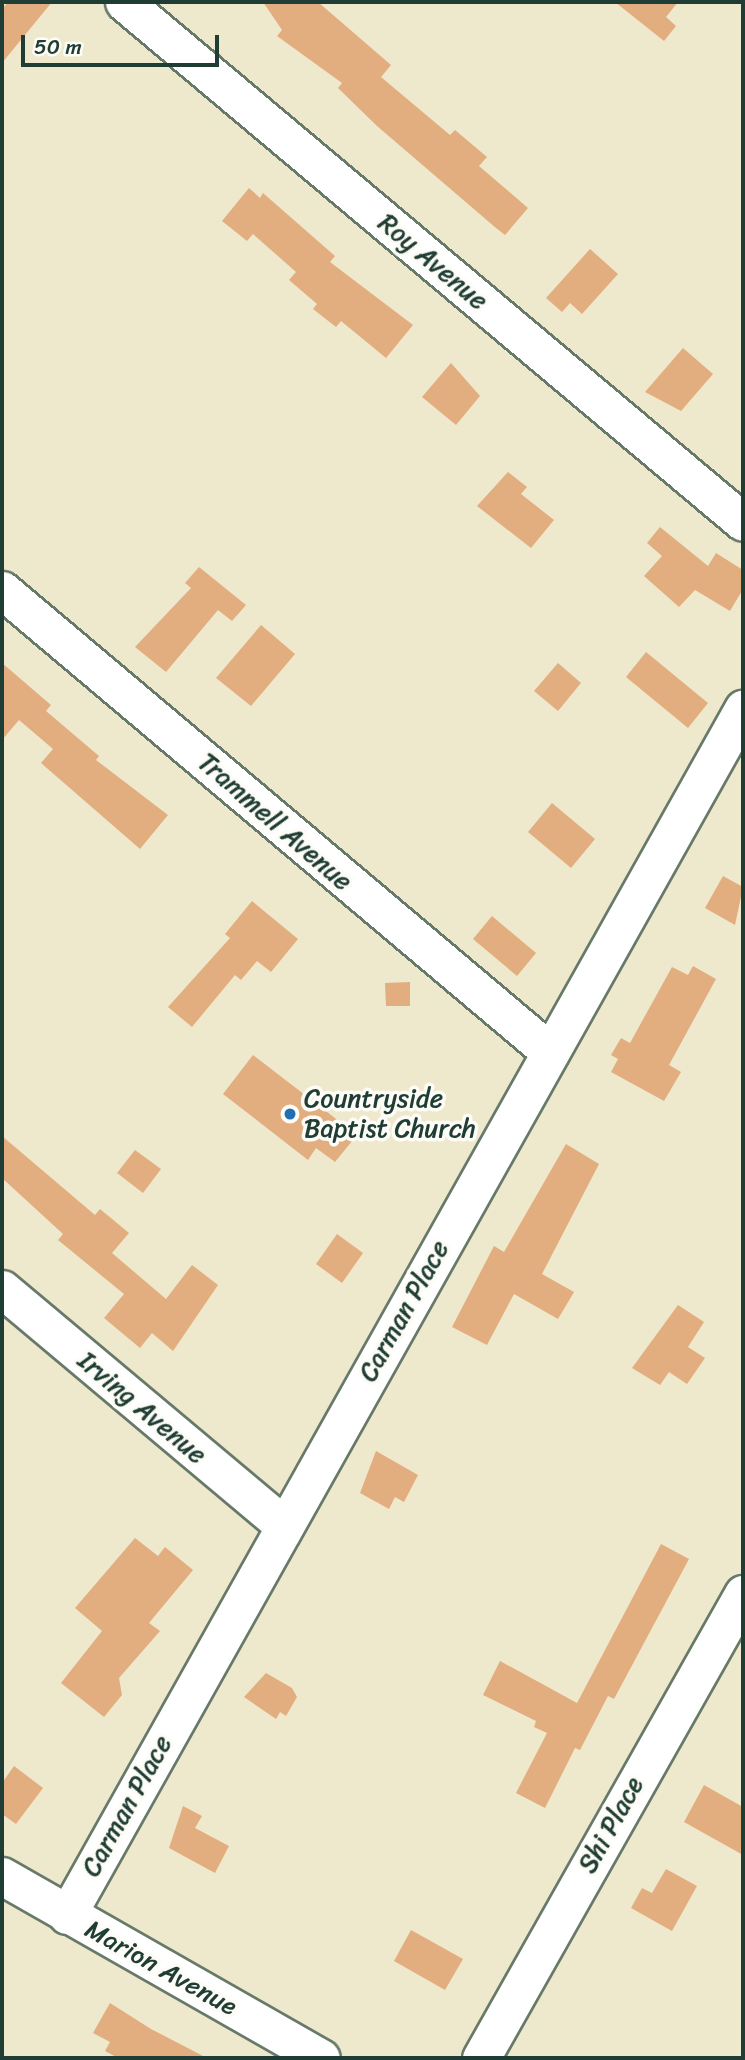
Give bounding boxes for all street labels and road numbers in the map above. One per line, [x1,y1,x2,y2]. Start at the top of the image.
street label: Roy Avenue [372,208,494,316]
street label: Trammell Avenue [192,747,358,897]
street label: Carman Place [352,1235,456,1387]
street label: Irving Avenue [72,1346,212,1470]
street label: Carman Place [75,1730,179,1882]
street label: Shi Place [572,1771,650,1879]
street label: Marion Avenue [80,1913,242,2023]

